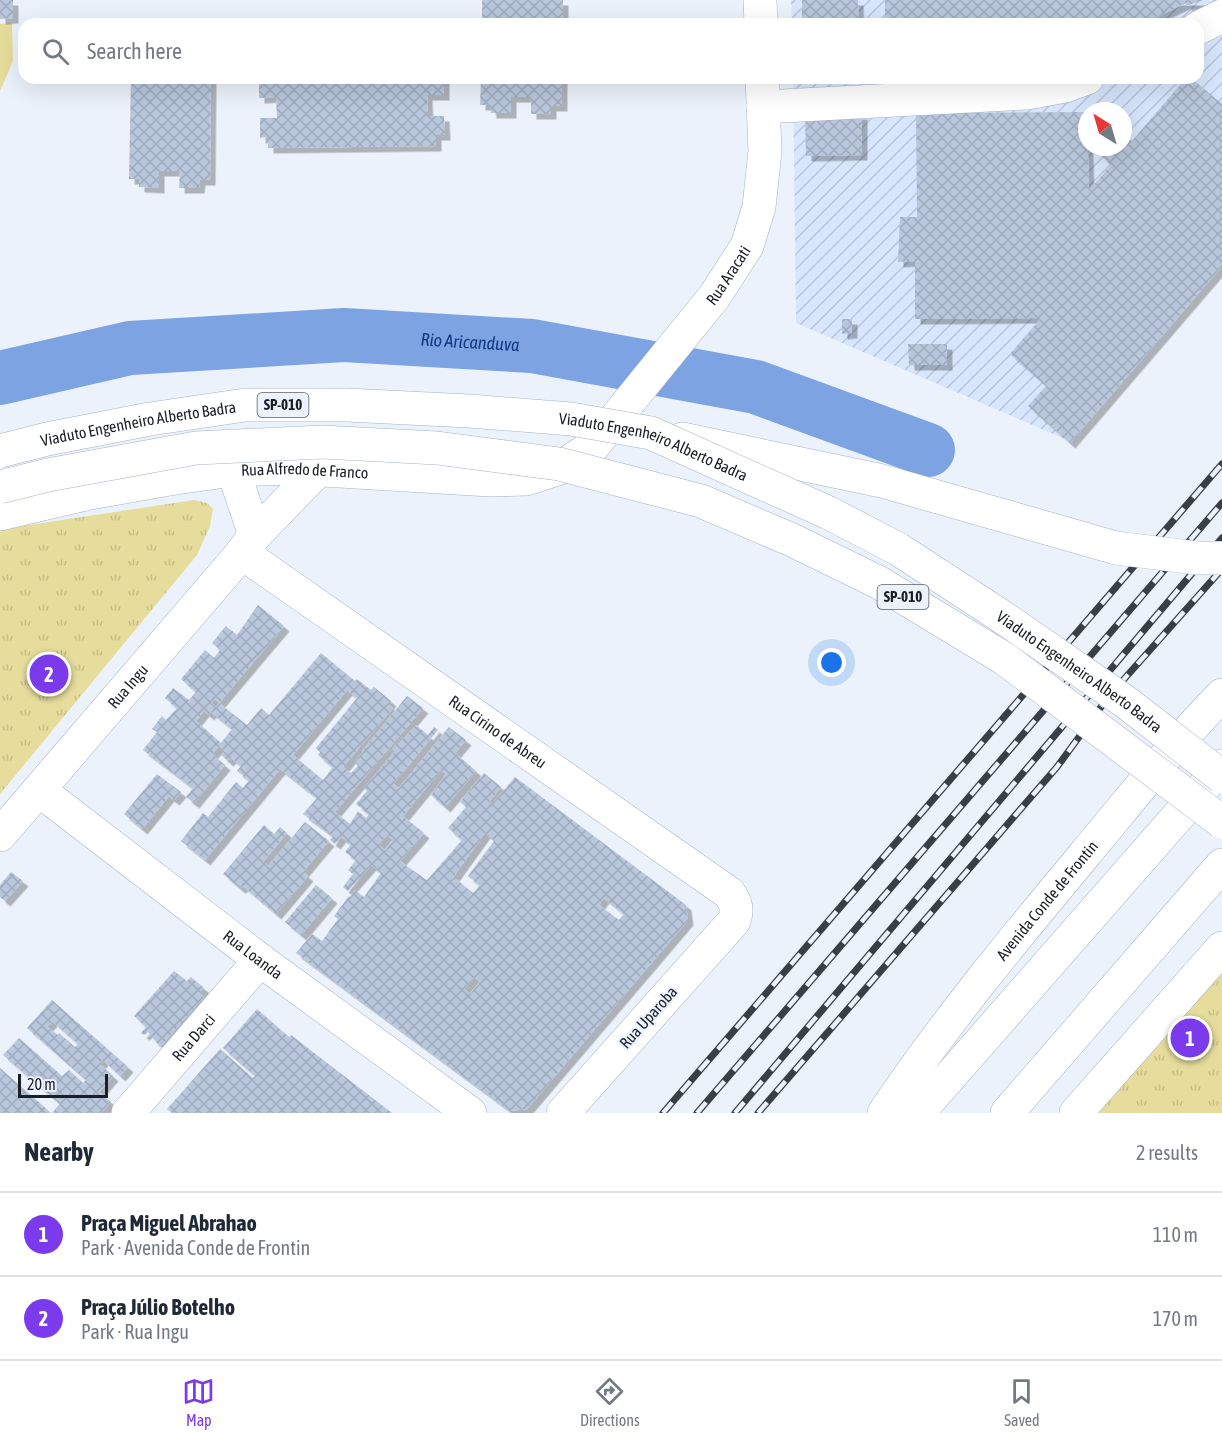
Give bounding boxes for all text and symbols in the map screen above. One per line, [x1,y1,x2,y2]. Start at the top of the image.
search box [18,18,1204,84]
icon: search [39,35,72,68]
text: Search here [87,38,182,64]
north arrow [1078,102,1132,156]
street label: Rua Aracati [702,242,754,308]
water label: Rio Aricanduva [420,328,521,355]
road number: SP-010 [258,393,308,417]
street label: Viaduto Engenheiro Alberto Badra [38,397,237,449]
street label: Viaduto Engenheiro Alberto Badra [558,409,750,484]
street label: Rua Alfredo de Franco [241,459,369,482]
road number: SP-010 [878,585,928,609]
street label: Viaduto Engenheiro Alberto Badra [993,607,1166,736]
your location [817,648,846,677]
pin: 2 [29,652,68,696]
street label: Rua Ingu [104,661,151,712]
street label: Rua Cirino de Abreu [446,691,550,772]
street label: Avenida Conde de Frontin [992,837,1101,964]
street label: Rua Loanda [220,926,286,983]
street label: Rua Uparoba [616,982,681,1052]
street label: Rua Darci [168,1010,218,1064]
pin: 1 [1170,1016,1210,1060]
scale bar [18,1071,108,1098]
text: 20 m [27,1075,56,1093]
text: Nearby [24,1137,94,1167]
text: 2 results [1136,1141,1198,1164]
text: Praça Miguel Abrahao [81,1210,257,1236]
text: 1 [39,1223,48,1246]
text: 110 m [1153,1223,1198,1246]
text: Park · Avenida Conde de Frontin [81,1236,310,1259]
text: Praça Júlio Botelho [81,1294,235,1320]
text: 2 [39,1307,48,1330]
text: 170 m [1153,1307,1198,1330]
text: Park · Rua Ingu [81,1320,189,1343]
tab: Map [182,1375,215,1429]
tab: Directions [580,1375,640,1429]
tab: Saved [1004,1375,1040,1429]

